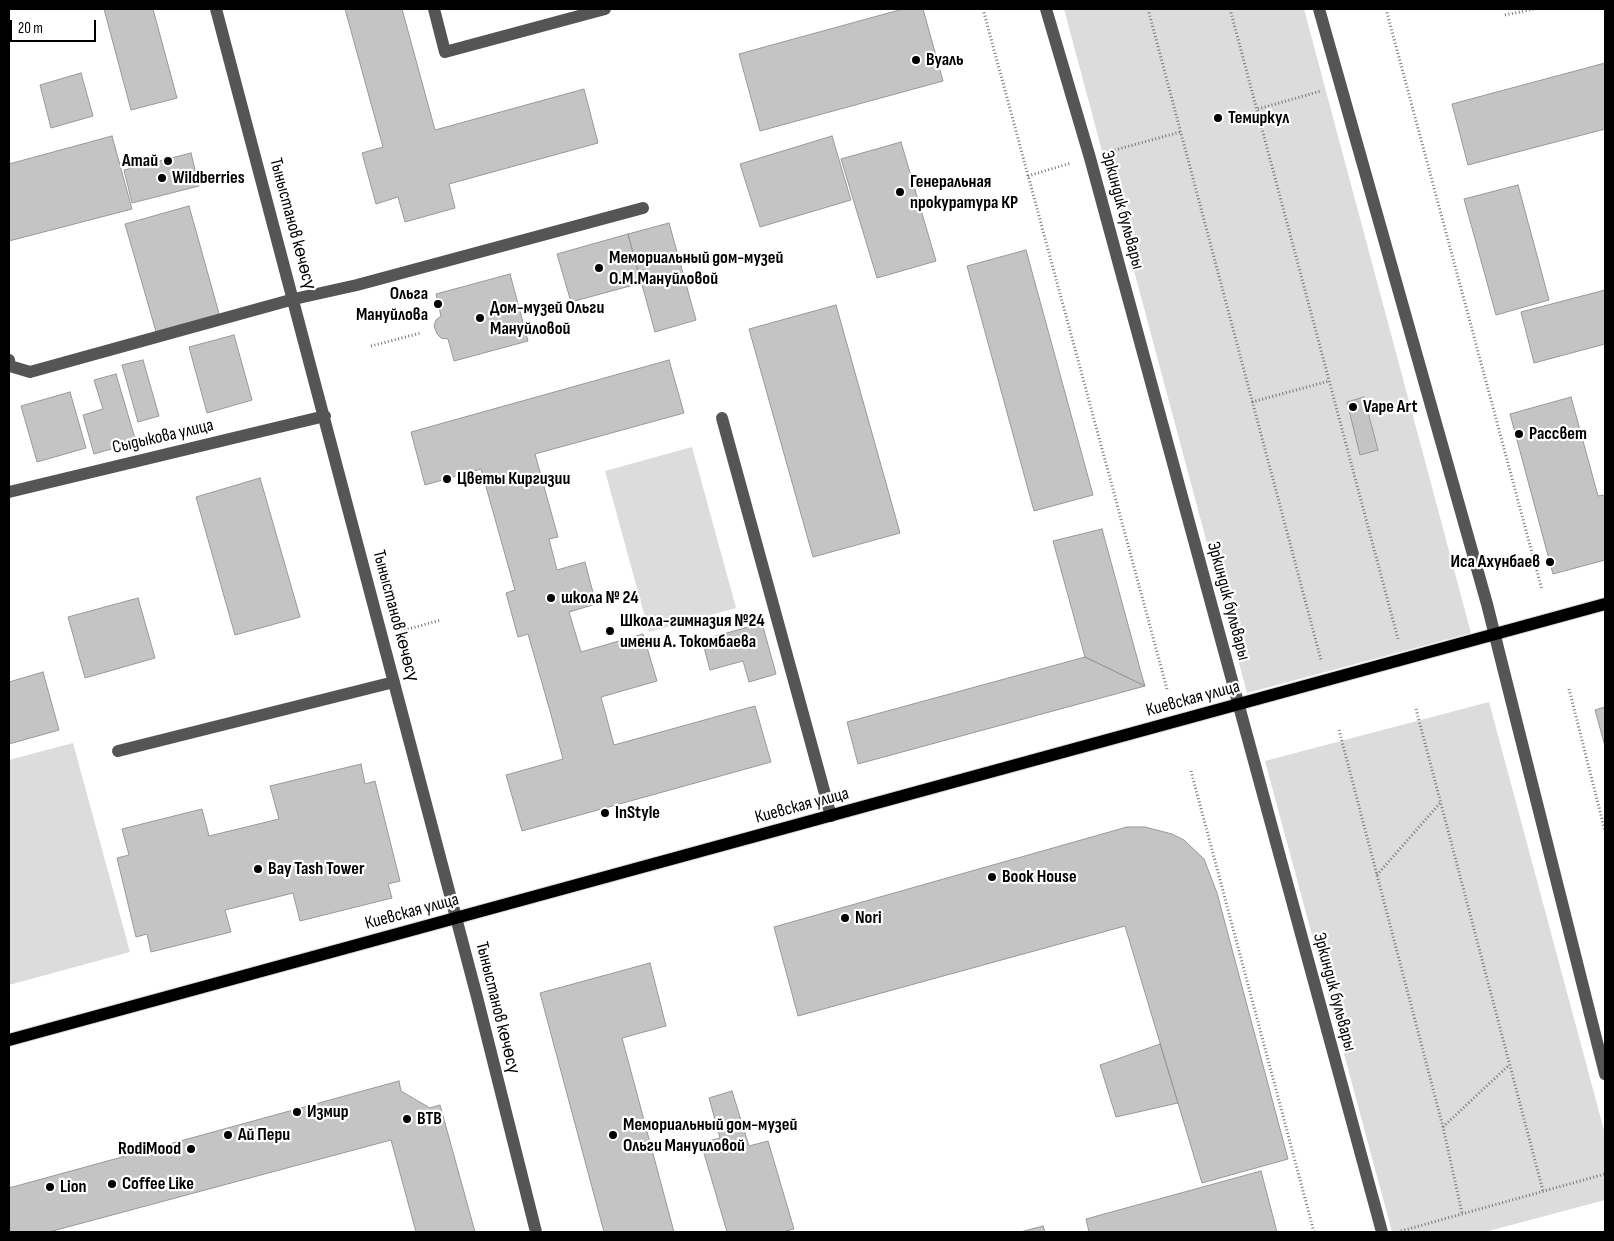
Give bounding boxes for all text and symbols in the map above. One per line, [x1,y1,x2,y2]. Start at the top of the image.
scale bar [12,10,99,42]
text: 20 m [18,19,43,38]
place label: Вуаль [926,49,964,71]
marker: Вуаль [910,54,922,66]
place label: Темиркул [1228,107,1289,129]
marker: Темиркул [1212,112,1224,124]
street label: Эркиндик бульвары [1096,148,1148,272]
place label: Атай [122,150,158,172]
marker: Атай [162,155,174,167]
street label: Тыныстанов көчөсү [264,156,320,292]
place label: Wildberries [172,167,245,189]
place label: Генеральная прокуратура КР [910,171,1018,213]
marker: Wildberries [156,172,168,184]
marker: Генеральная прокуратура КР [894,186,906,198]
place label: Мемориальный дом-музей О.М.Мануйловой [609,247,783,290]
marker: Мемориальный дом-музей О.М.Мануйловой [593,262,605,274]
place label: Ольга Мануйлова [356,283,428,326]
place label: Дом-музей Ольги Мануйловой [490,297,604,340]
marker: Ольга Мануйлова [432,298,444,310]
marker: Дом-музей Ольги Мануйловой [474,312,486,324]
place label: Vape Art [1363,396,1417,418]
marker: Vape Art [1347,401,1359,413]
street label: Сыдыкова улица [110,415,216,459]
place label: Рассвет [1529,423,1587,445]
marker: Рассвет [1513,428,1525,440]
place label: Цветы Киргизии [457,468,570,490]
marker: Цветы Киргизии [441,473,453,485]
street label: Эркиндик бульвары [1202,539,1254,663]
street label: Тыныстанов көчөсү [367,548,423,684]
place label: Иса Ахунбаев [1451,551,1540,573]
marker: Иса Ахунбаев [1544,556,1556,568]
place label: школа № 24 [561,587,639,609]
marker: школа № 24 [545,592,557,604]
place label: Школа-гимназия №24 имени А. Токомбаева [620,610,765,652]
marker: Школа-гимназия №24 имени А. Токомбаева [604,625,616,637]
street label: Киевская улица [1144,676,1242,722]
street label: Киевская улица [753,783,851,829]
place label: InStyle [615,802,660,824]
marker: InStyle [599,807,611,819]
place label: Bay Tash Tower [268,858,365,880]
marker: Bay Tash Tower [252,863,264,875]
place label: Book House [1002,866,1077,888]
marker: Book House [986,871,998,883]
street label: Киевская улица [363,889,461,935]
place label: Nori [855,907,882,929]
marker: Nori [839,912,851,924]
street label: Эркиндик бульвары [1308,930,1360,1054]
street label: Тыныстанов көчөсү [470,940,524,1076]
place label: Измир [307,1101,348,1123]
marker: Измир [291,1106,303,1118]
place label: BTB [417,1108,442,1130]
marker: BTB [401,1113,413,1125]
place label: Мемориальный дом-музей Ольги Мануиловой [623,1114,797,1156]
place label: Ай Пери [238,1124,290,1146]
marker: Ай Пери [222,1129,234,1141]
marker: Мемориальный дом-музей Ольги Мануиловой [607,1129,619,1141]
place label: RodiMood [118,1138,181,1160]
marker: RodiMood [185,1143,197,1155]
place label: Coffee Like [122,1173,194,1195]
place label: Lion [60,1176,87,1198]
marker: Coffee Like [106,1178,118,1190]
marker: Lion [44,1181,56,1193]

